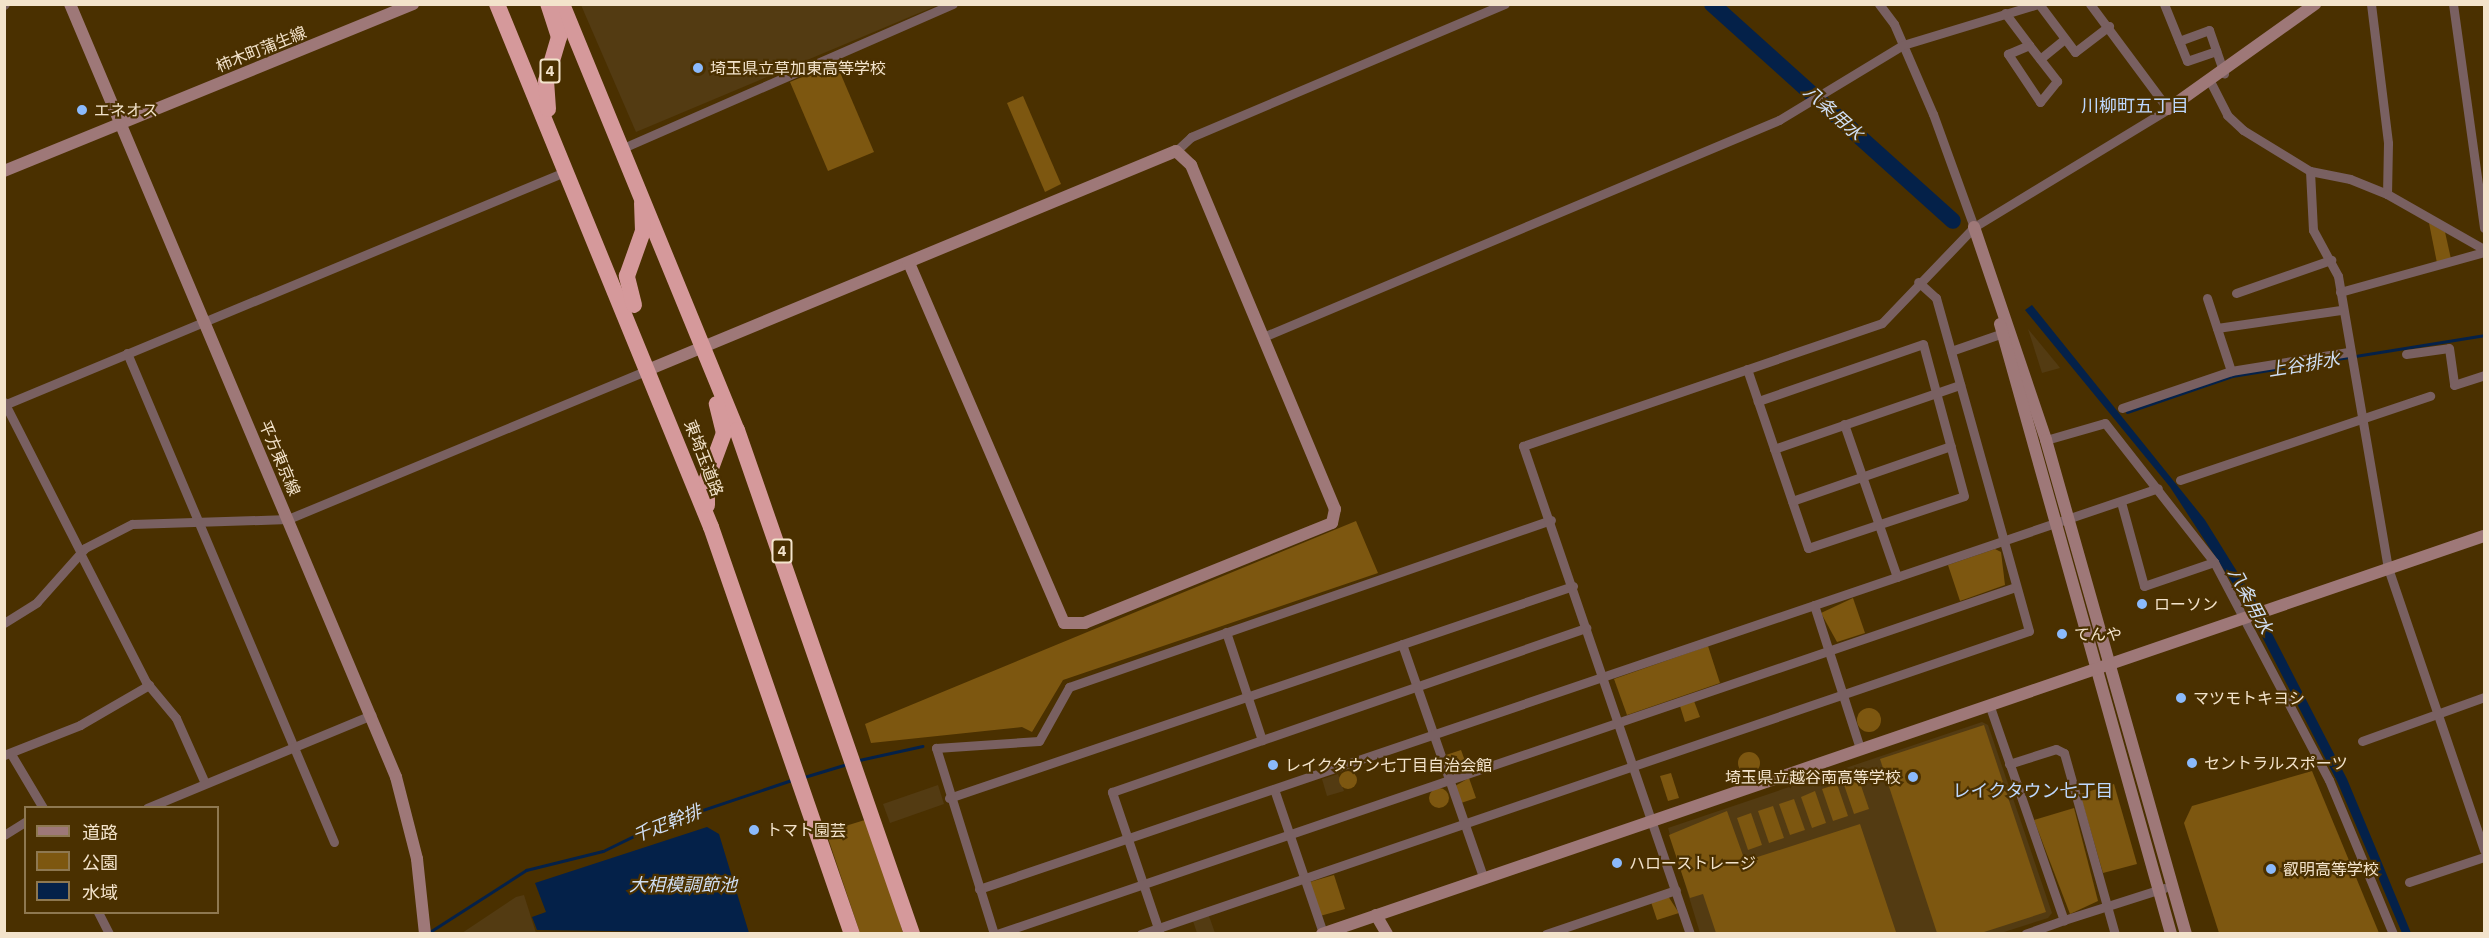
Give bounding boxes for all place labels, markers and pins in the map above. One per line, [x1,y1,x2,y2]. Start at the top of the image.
place label: 埼玉県立草加東高等学校 [710,58,886,78]
marker: 埼玉県立草加東高等学校 [691,61,705,75]
place label: エネオス [94,100,158,120]
marker: エネオス [75,103,89,117]
place label: ローソン [2154,594,2218,614]
marker: ローソン [2135,597,2149,611]
place label: てんや [2074,624,2122,644]
marker: てんや [2055,627,2069,641]
place label: マツモトキヨシ [2193,688,2305,708]
marker: マツモトキヨシ [2174,691,2188,705]
place label: セントラルスポーツ [2204,753,2348,773]
place label: レイクタウン七丁目自治会館 [1285,755,1493,775]
marker: セントラルスポーツ [2185,756,2199,770]
marker: レイクタウン七丁目自治会館 [1266,758,1280,772]
place label: 埼玉県立越谷南高等学校 [1725,767,1901,787]
marker: 埼玉県立越谷南高等学校 [1906,770,1920,784]
place label: トマト園芸 [766,820,846,840]
marker: トマト園芸 [747,823,761,837]
place label: ハローストレージ [1629,853,1757,873]
marker: ハローストレージ [1610,856,1624,870]
place label: 叡明高等学校 [2283,859,2379,879]
marker: 叡明高等学校 [2264,862,2278,876]

